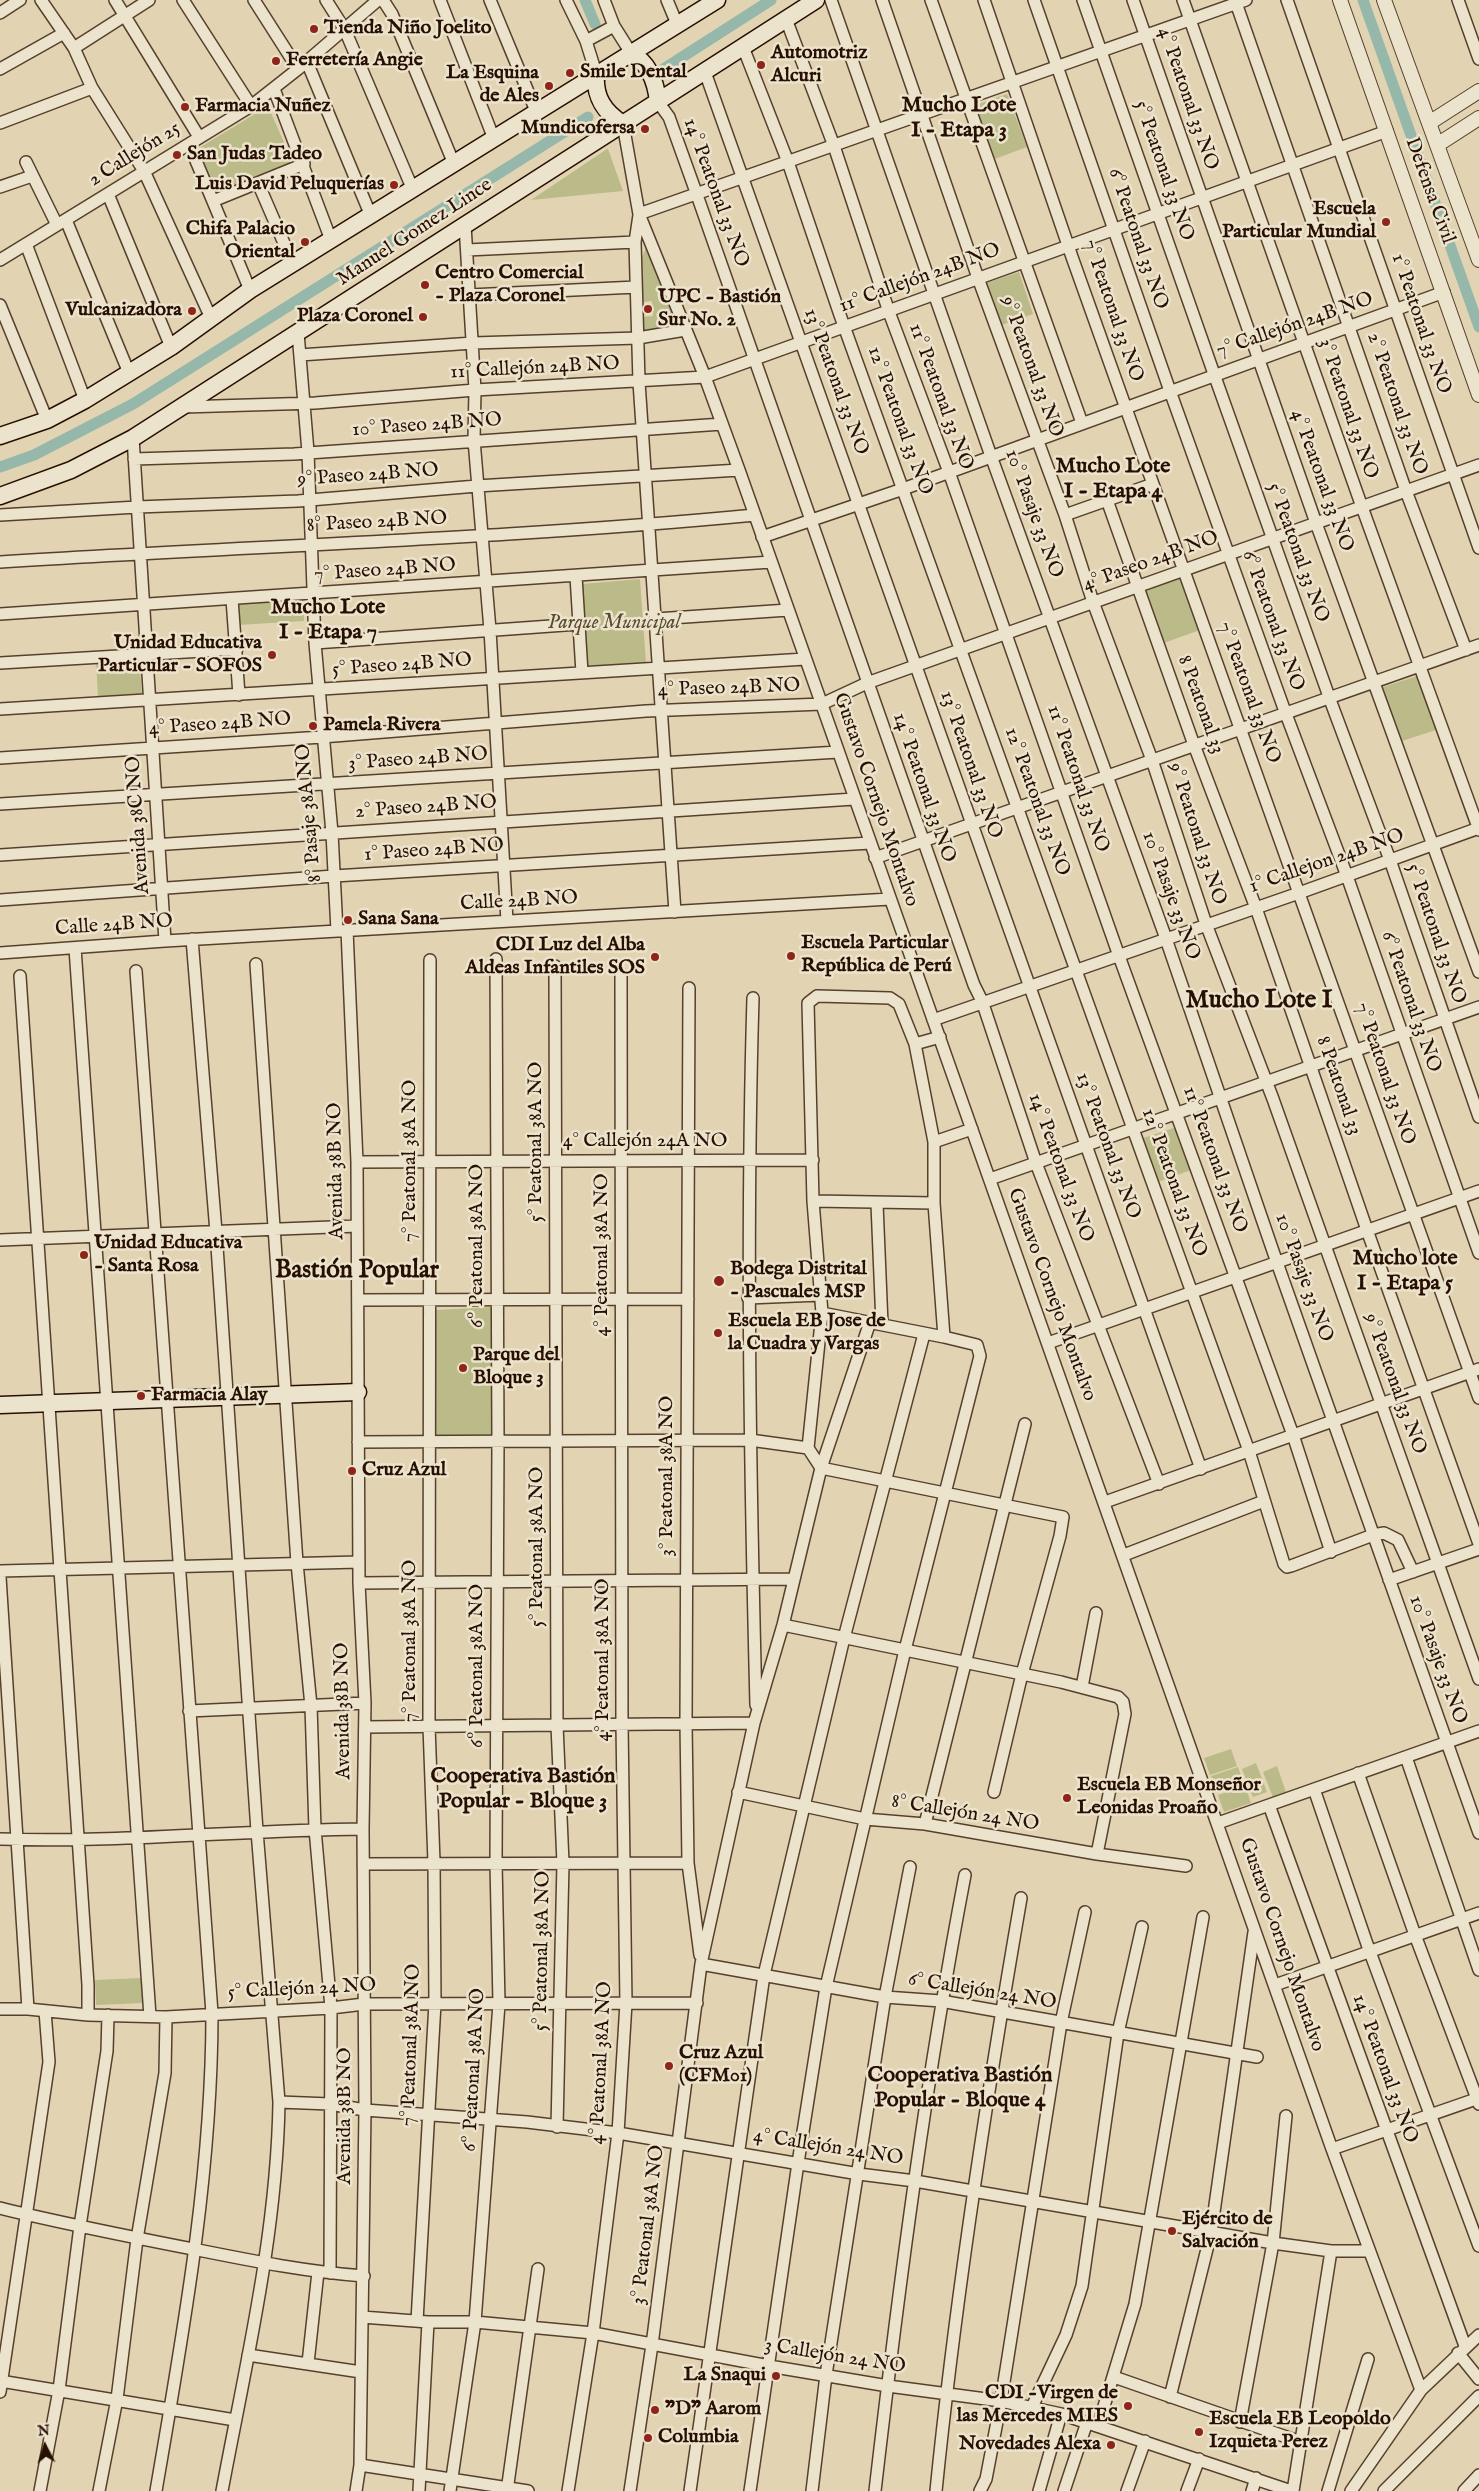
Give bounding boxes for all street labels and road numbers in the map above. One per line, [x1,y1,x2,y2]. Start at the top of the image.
street label: 4° Peatonal 33 NO [1151,25,1223,173]
street label: 5° Peatonal 33 NO [1128,98,1198,244]
street label: 14° Peatonal 33 NO [677,115,753,271]
street label: 2 Callejón 25 [85,117,185,193]
street label: Defensa Civil [1399,135,1459,247]
street label: 6° Peatonal 33 NO [1102,165,1172,313]
street label: Manuel Gomez Lince [333,174,497,292]
street label: 7° Peatonal 33 NO [1076,237,1148,385]
street label: 11° Callejón 24B NO [836,239,1004,319]
street label: 1° Peatonal 33 NO [1385,251,1455,397]
street label: 7° Callejón 24B NO [1214,288,1376,364]
street label: 9° Peatonal 33 NO [994,293,1068,441]
street label: 13° Peatonal 33 NO [797,305,873,459]
street label: 11° Peatonal 33 NO [902,320,978,474]
street label: 2° Peatonal 33 NO [1360,330,1432,478]
street label: 3° Peatonal 33 NO [1312,336,1382,482]
street label: 12° Peatonal 33 NO [861,343,937,499]
street label: 11° Callejón 24B NO [450,353,620,385]
street label: 4° Peatonal 33 NO [1284,407,1358,555]
street label: 10° Paseo 24B NO [351,409,503,443]
street label: 10° Pasaje 33 NO [999,447,1067,581]
street label: 9° Paseo 24B NO [297,459,439,493]
street label: 5° Peatonal 33 NO [1261,480,1333,626]
street label: 8° Paseo 24B NO [306,507,448,539]
street label: 4° Paseo 24B NO [1080,526,1222,598]
street label: 6° Peatonal 33 NO [1235,547,1309,695]
street label: 7° Paseo 24B NO [313,554,457,588]
street label: 7° Peatonal 33 NO [1211,619,1285,767]
street label: 5° Paseo 24B NO [331,649,473,683]
street label: 8 Peatonal 33 [1171,653,1229,757]
street label: 4° Paseo 24B NO [657,675,801,703]
street label: 13° Peatonal 33 NO [934,688,1006,842]
street label: Gustavo Cornejo Montalvo [827,690,923,910]
street label: 11° Peatonal 33 NO [1041,702,1113,856]
street label: 4° Paseo 24B NO [148,708,292,742]
street label: 14° Peatonal 33 NO [886,710,960,866]
street label: 12° Peatonal 33 NO [998,724,1074,880]
street label: 8° Pasaje 38A NO [292,743,328,883]
street label: 3° Paseo 24B NO [347,743,489,777]
street label: Avenida 38C NO [122,755,156,895]
street label: 9° Peatonal 33 NO [1162,760,1230,908]
street label: 2° Paseo 24B NO [354,791,498,825]
street label: 1° Callejon 24B NO [1246,824,1408,900]
street label: 10° Pasaje 33 NO [1136,829,1204,963]
street label: 1° Paseo 24B NO [363,834,505,868]
street label: 5° Peatonal 33 NO [1400,861,1470,1007]
street label: Calle 24B NO [460,887,578,917]
street label: Calle 24B NO [54,910,174,942]
street label: 6° Peatonal 33 NO [1375,928,1445,1076]
street label: 7° Peatonal 33 NO [1348,1000,1420,1148]
street label: 8 Peatonal 33 [1310,1033,1366,1139]
street label: 5° Peatonal 38A NO [525,1062,549,1222]
street label: 13° Peatonal 33 NO [1069,1069,1145,1223]
street label: 7° Peatonal 38A NO [399,1080,423,1242]
street label: 11° Peatonal 33 NO [1176,1083,1252,1237]
street label: 14° Peatonal 33 NO [1022,1090,1098,1246]
street label: Avenida 38B NO [324,1102,350,1240]
street label: 12° Peatonal 33 NO [1135,1105,1211,1261]
street label: 4° Callejón 24A NO [563,1130,727,1154]
street label: 6º Peatonal 38A NO [466,1164,490,1328]
street label: 4° Peatonal 38A NO [591,1173,615,1337]
street label: Gustavo Cornejo Montalvo [1001,1185,1101,1405]
street label: 10° Pasaje 33 NO [1269,1211,1337,1345]
street label: 9° Peatonal 33 NO [1357,1310,1431,1458]
street label: 3° Peatonal 38A NO [656,1396,680,1556]
street label: 5° Peatonal 38A NO [526,1467,550,1627]
street label: 7° Peatonal 38A NO [399,1560,423,1722]
street label: 4° Peatonal 38A NO [592,1578,616,1742]
street label: 6º Peatonal 38A NO [466,1584,490,1748]
street label: 10° Pasaje 33 NO [1403,1593,1471,1727]
street label: Avenida 38B NO [331,1642,357,1780]
street label: 8° Callejón 24 NO [889,1790,1041,1838]
street label: Gustavo Cornejo Montalvo [1233,1835,1329,2055]
street label: 5° Peatonal 38A NO [530,1871,556,2031]
street label: 7° Peatonal 38A NO [397,1963,427,2127]
street label: 6° Callejón 24 NO [906,1968,1058,2016]
street label: 5° Callejón 24 NO [227,1974,377,2006]
street label: 4° Peatonal 38A NO [586,1981,618,2145]
street label: 6º Peatonal 38A NO [459,1988,491,2152]
street label: 14° Peatonal 33 NO [1346,1991,1422,2147]
street label: Avenida 38B NO [334,2047,358,2185]
street label: 4° Callejón 24 NO [751,2124,905,2172]
street label: 3° Peatonal 38A NO [627,2144,671,2306]
street label: 3 Callejón 24 NO [763,2334,907,2380]

